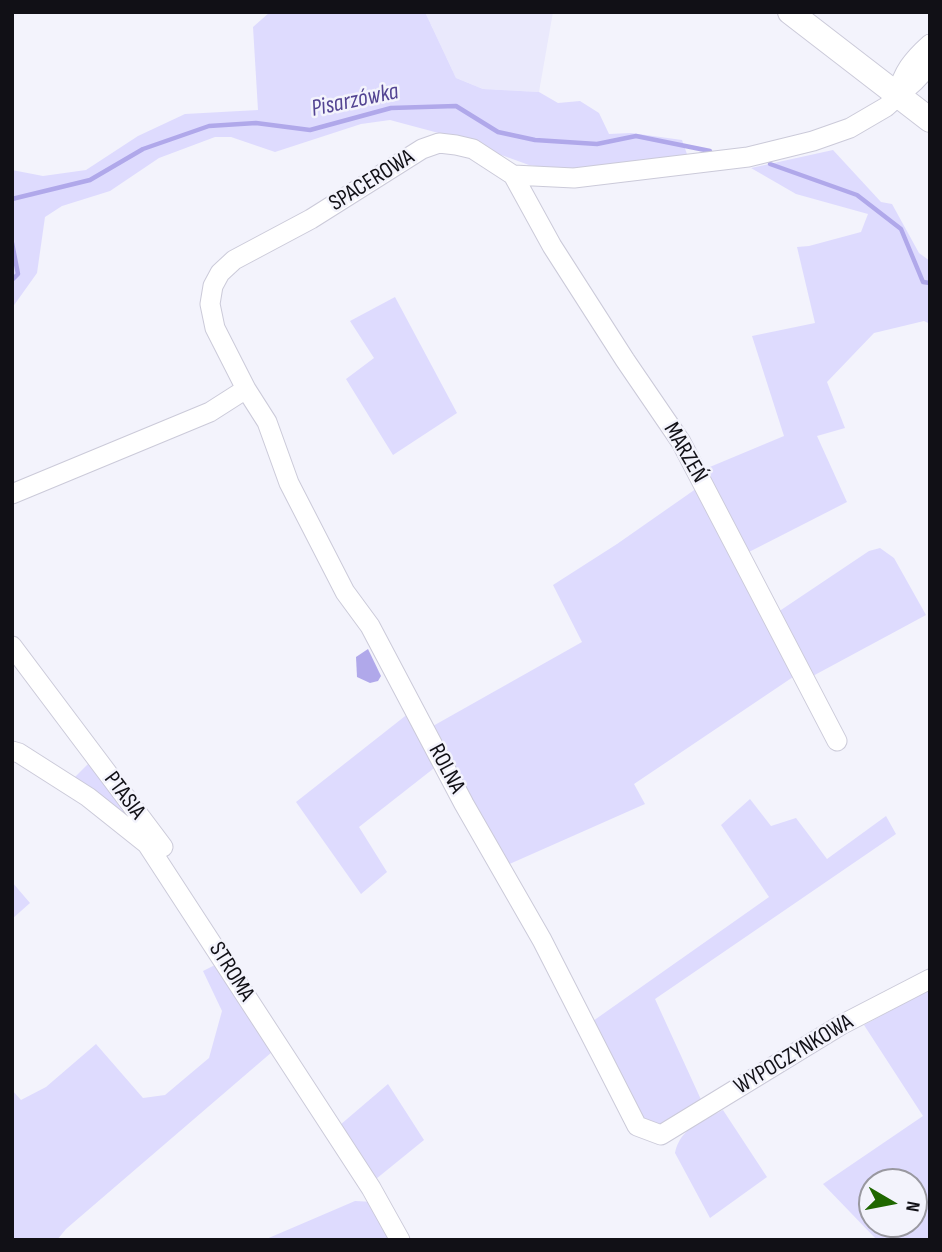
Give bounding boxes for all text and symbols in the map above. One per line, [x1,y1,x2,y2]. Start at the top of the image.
water label: Pisarzówka [309,78,401,124]
street label: SPACEROWA [324,144,420,218]
street label: MARZEŃ [657,418,713,488]
street label: ROLNA [422,740,470,798]
street label: PTASIA [97,767,151,825]
street label: STROMA [202,937,260,1007]
street label: WYPOCZYNKOWA [730,1009,858,1101]
north arrow [858,1168,928,1238]
text: N [900,1199,924,1213]

